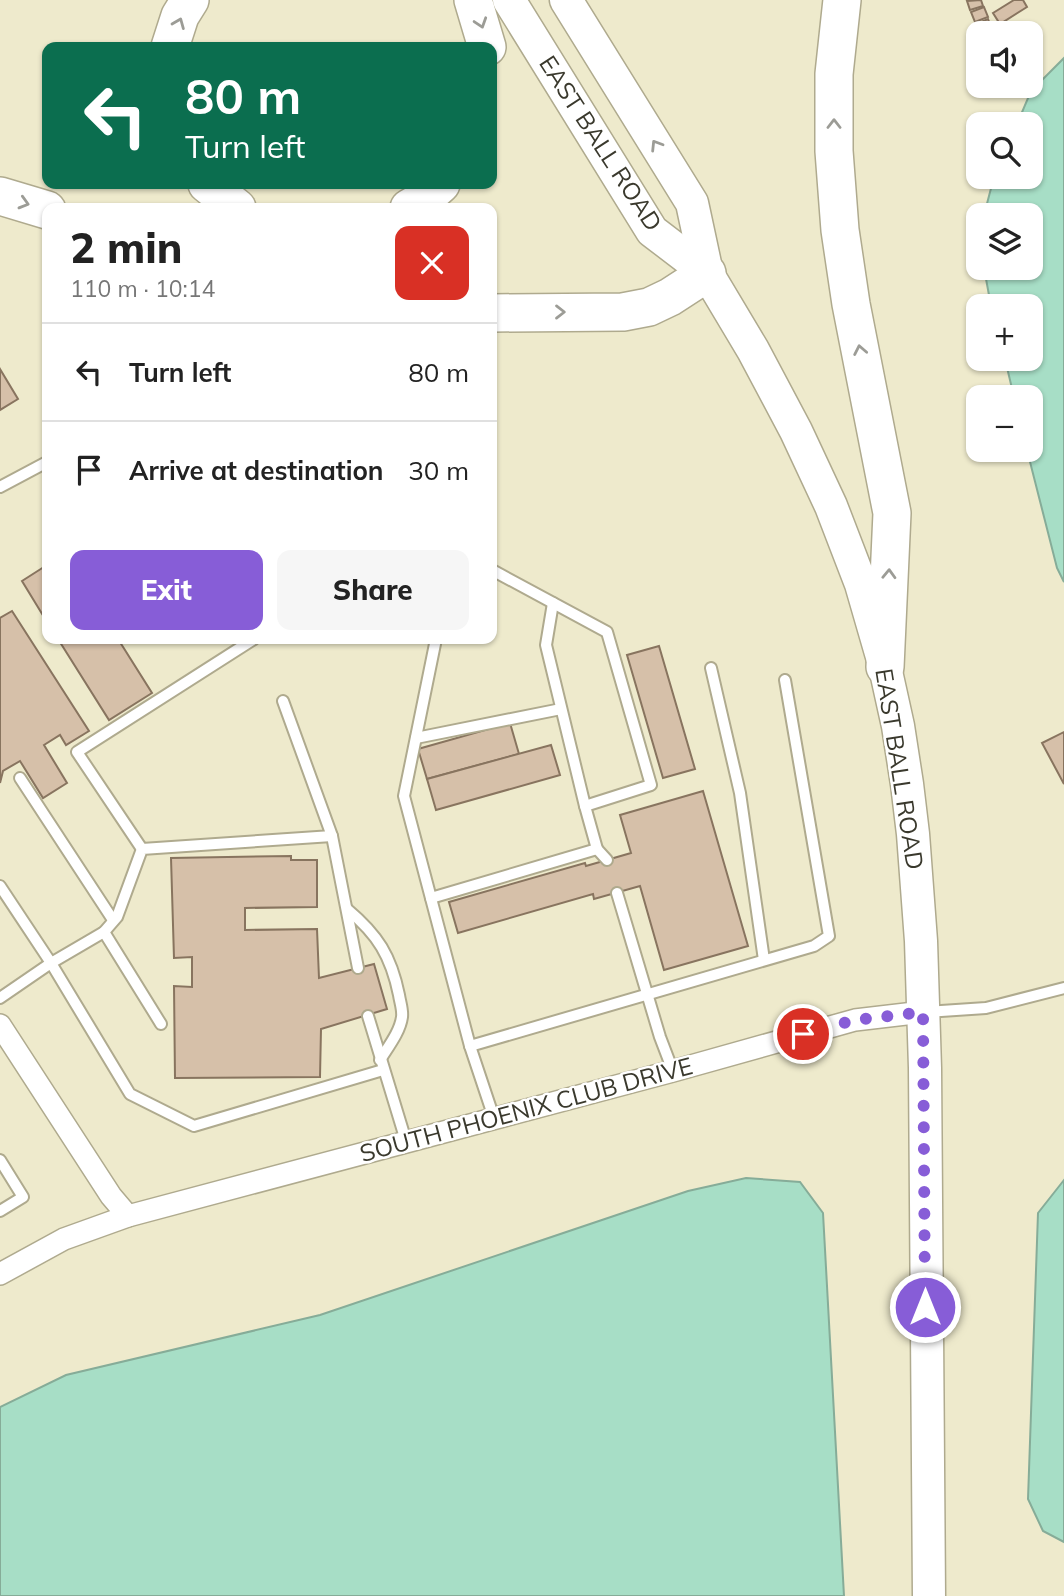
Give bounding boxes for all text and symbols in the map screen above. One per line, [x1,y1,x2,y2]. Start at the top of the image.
one-way arrow [473,17,487,29]
one-way arrow [170,18,184,30]
map controls [966,21,1043,462]
button: sound [966,21,1043,98]
street label: EAST BALL ROAD [533,50,669,236]
text: 80 m [185,65,301,126]
icon: left [70,70,161,161]
button: search [966,112,1043,189]
one-way arrow [826,118,842,129]
text: Turn left [185,126,305,166]
one-way arrow [652,139,665,152]
one-way arrow [17,195,29,210]
button: layers [966,203,1043,280]
text: 2 min [70,221,183,274]
button: close [395,226,469,300]
text: 110 m · 10:14 [70,274,215,303]
button: + [966,294,1043,371]
one-way arrow [555,304,566,320]
one-way arrow [854,344,869,356]
icon: left [70,353,108,391]
text: Turn left [129,356,231,389]
text: 80 m [408,356,469,389]
button: − [966,385,1043,462]
icon: arrive [70,451,108,489]
text: Arrive at destination [129,454,384,487]
text: 30 m [408,454,469,487]
button: Exit [70,550,263,630]
button: Share [277,550,469,630]
one-way arrow [882,568,897,579]
street label: EAST BALL ROAD [869,666,931,872]
pin [773,1004,833,1064]
icon: arrive [784,1015,822,1053]
street label: SOUTH PHOENIX CLUB DRIVE [356,1050,696,1168]
position arrow [888,1270,962,1344]

